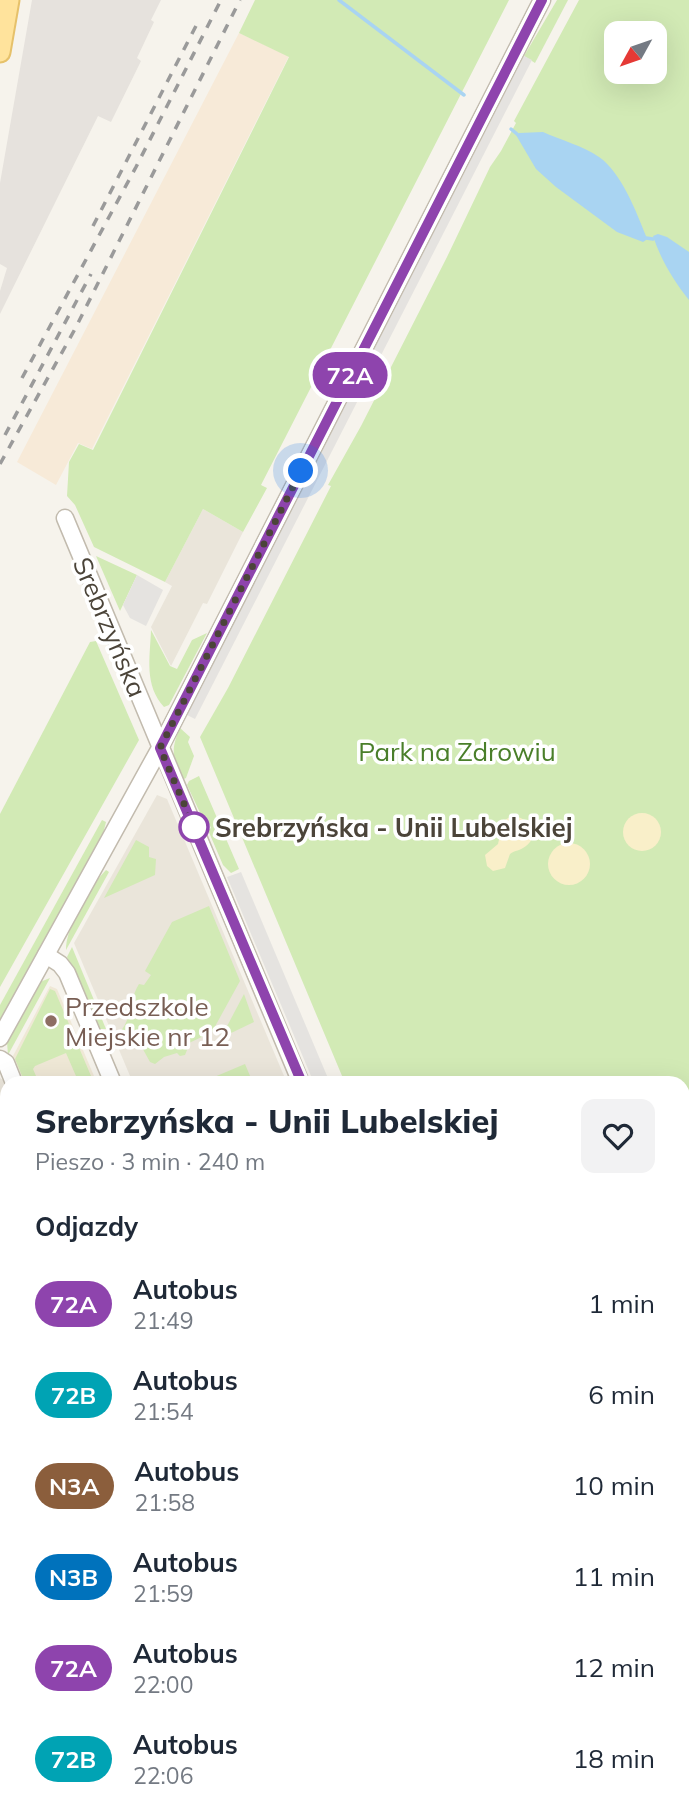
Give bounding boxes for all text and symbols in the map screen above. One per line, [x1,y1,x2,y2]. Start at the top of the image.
north arrow [604,21,667,84]
map controls [604,21,667,84]
line badge: 72A [310,352,390,398]
text: 72A [327,360,373,390]
your location [283,453,318,488]
street label: Srebrzyńska [66,552,154,702]
park label: Park na Zdrowiu [358,735,556,768]
place label: Srebrzyńska - Unii Lubelskiej [215,811,573,844]
marker: Srebrzyńska - Unii Lubelskiej [179,812,209,842]
place label: Przedszkole Miejskie nr 12 [65,990,230,1053]
marker: Przedszkole Miejskie nr 12 [43,1013,59,1029]
button: heart [581,1099,655,1173]
text: Srebrzyńska - Unii Lubelskiej [35,1100,498,1141]
text: Pieszo · 3 min · 240 m [35,1147,265,1176]
text: Odjazdy [35,1210,138,1243]
text: Autobus [133,1273,238,1306]
text: 1 min [588,1287,655,1320]
text: 72A [50,1289,97,1319]
text: 21:49 [133,1306,193,1335]
text: Autobus [133,1364,238,1397]
text: 6 min [588,1378,655,1411]
text: 72B [51,1380,96,1410]
text: 21:54 [133,1397,193,1426]
text: Autobus [135,1455,239,1488]
text: 10 min [573,1469,655,1502]
text: N3A [49,1471,100,1501]
text: 21:58 [135,1488,195,1517]
text: Autobus [133,1546,238,1579]
text: 11 min [573,1560,655,1593]
text: N3B [49,1562,98,1592]
text: 21:59 [133,1579,194,1608]
text: Autobus [133,1637,238,1670]
text: 12 min [573,1651,655,1684]
text: 72A [50,1653,97,1683]
text: 22:00 [133,1670,193,1699]
text: Autobus [133,1728,238,1761]
text: 18 min [573,1742,655,1775]
text: 72B [51,1744,96,1774]
text: 22:06 [133,1761,193,1790]

